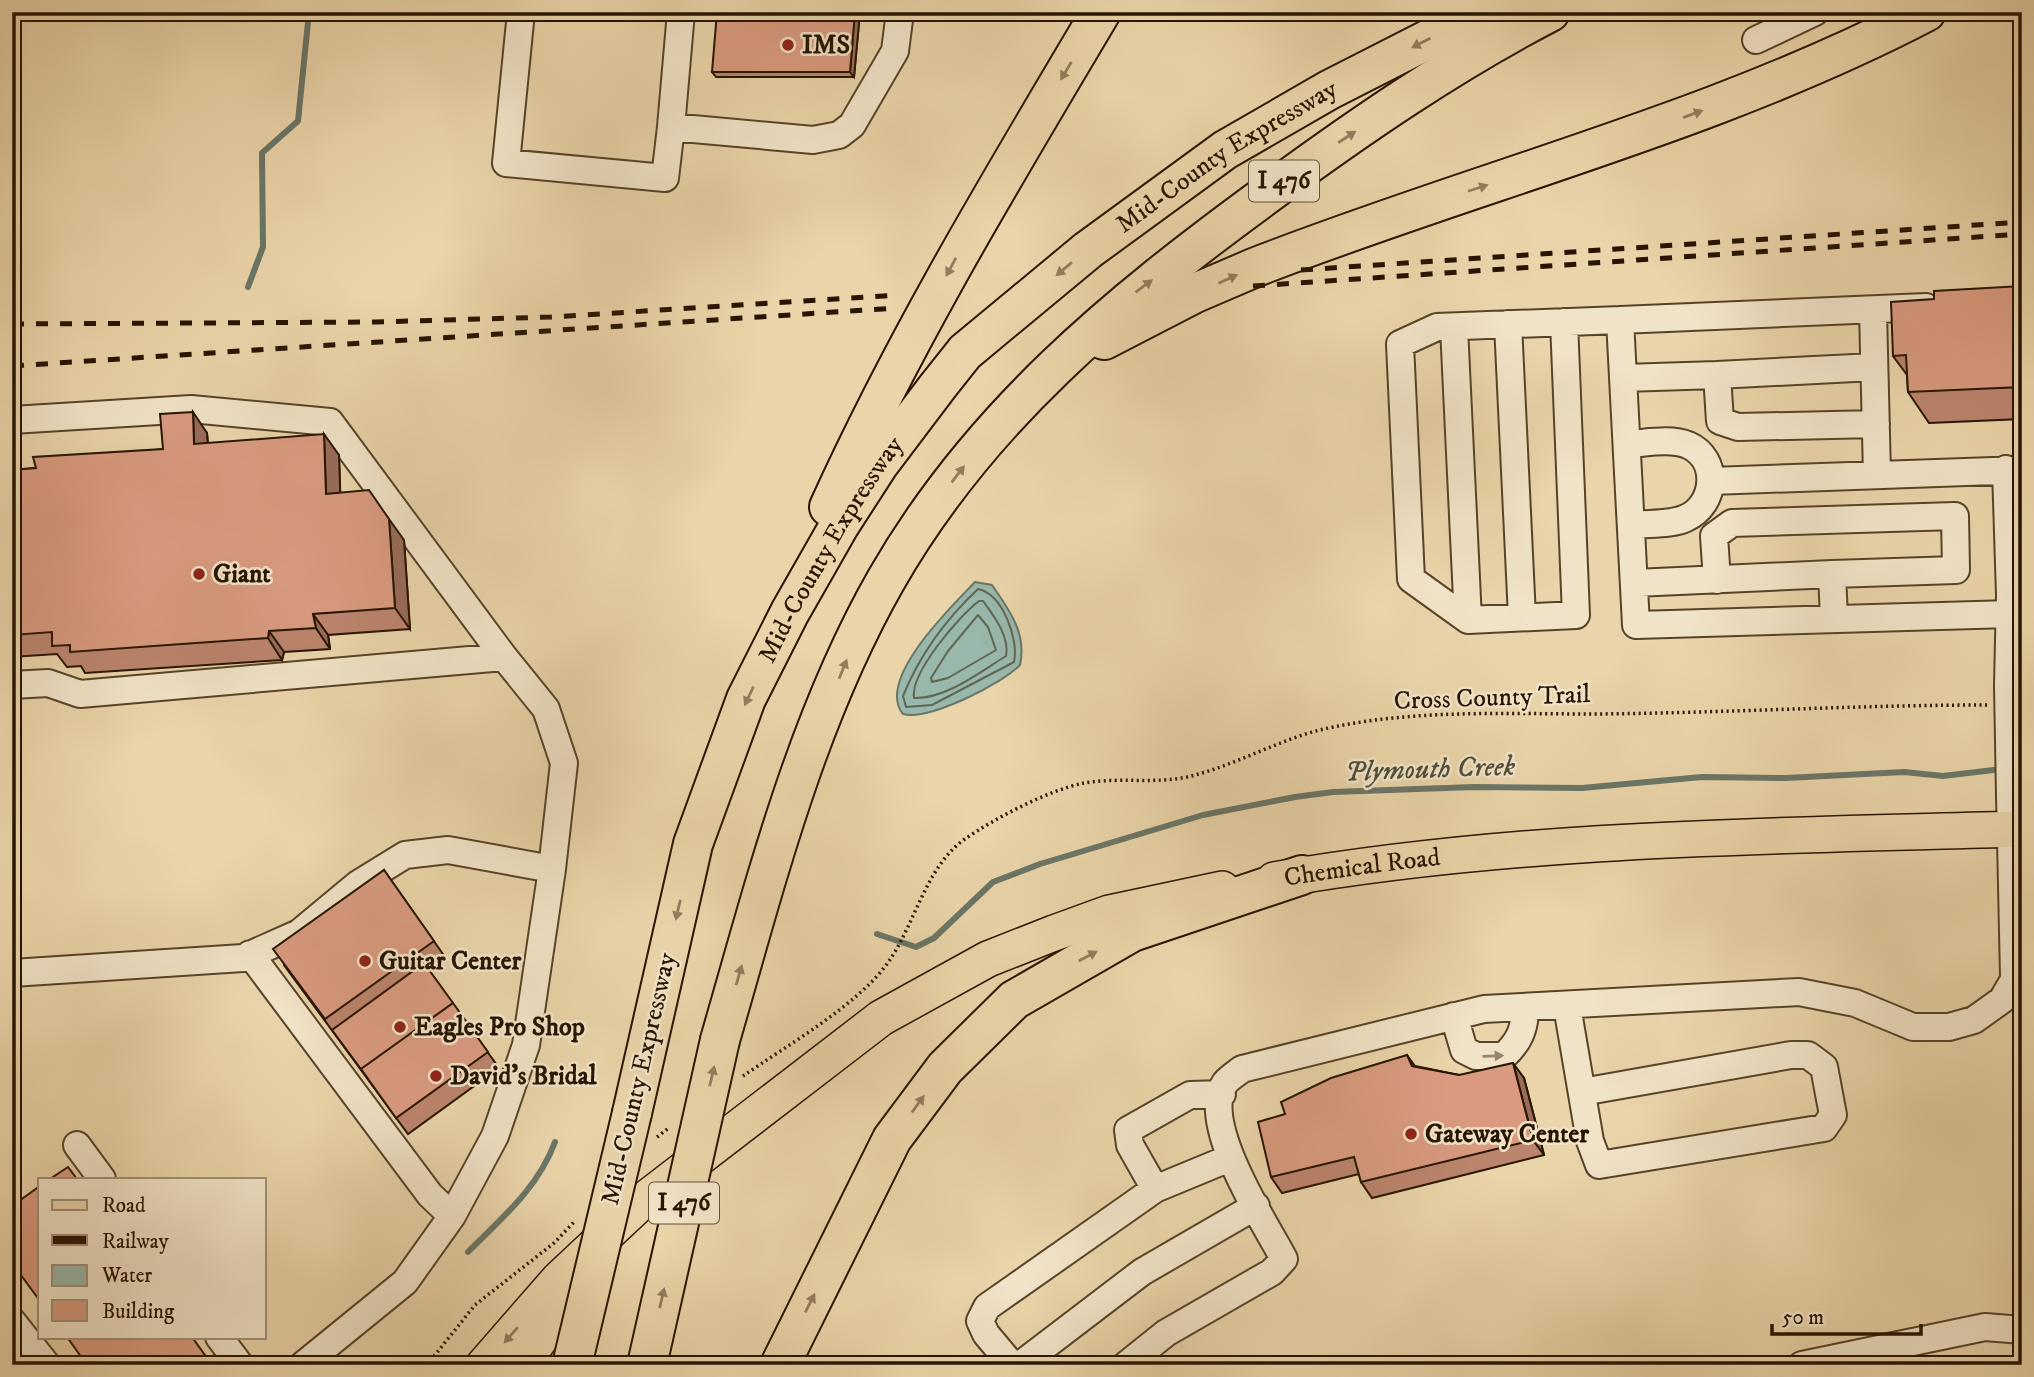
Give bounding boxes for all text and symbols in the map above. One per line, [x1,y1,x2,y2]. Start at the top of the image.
place label: IMS [802,29,850,62]
marker: IMS [780,37,796,53]
one-way arrow [1411,38,1431,49]
one-way arrow [1060,61,1072,80]
street label: Mid-County Expressway [1109,72,1343,241]
one-way arrow [1682,108,1703,119]
one-way arrow [1337,130,1357,143]
road number: I 476 [1249,160,1319,202]
one-way arrow [1467,182,1488,193]
one-way arrow [945,257,957,277]
one-way arrow [1056,261,1073,276]
one-way arrow [1218,273,1238,285]
one-way arrow [1135,279,1154,293]
street label: Mid-County Expressway [751,429,911,668]
one-way arrow [951,466,966,484]
place label: Giant [213,558,271,591]
marker: Giant [191,566,207,582]
one-way arrow [837,659,848,680]
street label: Cross County Trail [1393,678,1591,718]
one-way arrow [743,685,754,706]
water label: Plymouth Creek [1344,749,1516,789]
street label: Chemical Road [1281,840,1442,895]
one-way arrow [672,899,683,921]
place label: Guitar Center [379,945,522,978]
street label: Mid-County Expressway [594,949,684,1208]
one-way arrow [1078,950,1098,962]
marker: Guitar Center [357,953,373,969]
one-way arrow [735,964,745,985]
place label: Eagles Pro Shop [414,1011,585,1044]
marker: Eagles Pro Shop [392,1019,408,1035]
one-way arrow [1482,1050,1504,1062]
place label: David's Bridal [450,1060,598,1093]
one-way arrow [707,1065,718,1087]
marker: David's Bridal [428,1068,444,1084]
one-way arrow [911,1095,925,1113]
place label: Gateway Center [1425,1118,1589,1151]
marker: Gateway Center [1403,1126,1419,1142]
legend [38,1178,266,1338]
road number: I 476 [649,1182,719,1224]
text: Road [102,1193,146,1219]
text: Railway [102,1229,170,1255]
text: Water [101,1263,152,1289]
one-way arrow [657,1287,668,1309]
one-way arrow [804,1293,815,1313]
scale bar [1772,1293,1920,1337]
text: Building [102,1299,175,1325]
text: 50 m [1782,1305,1824,1331]
one-way arrow [504,1327,519,1344]

